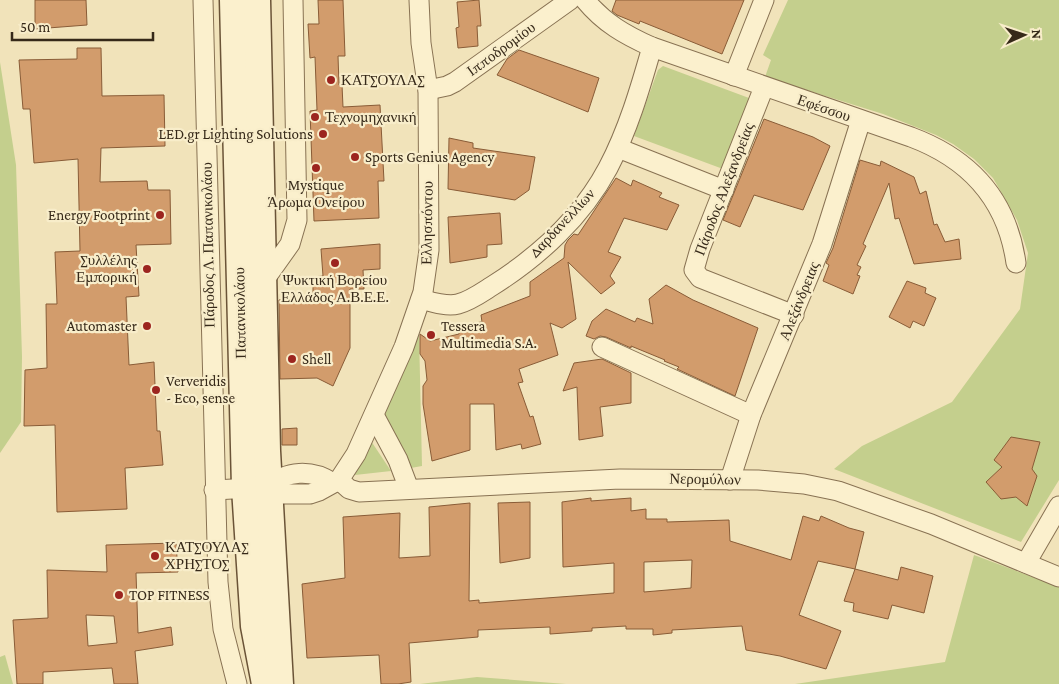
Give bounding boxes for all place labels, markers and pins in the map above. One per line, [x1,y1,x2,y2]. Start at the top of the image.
place label: ΚΑΤΣΟΥΛΑΣ [341,72,425,88]
marker: ΚΑΤΣΟΥΛΑΣ [325,74,337,86]
place label: Τεχνομηχανική [325,109,417,126]
marker: Τεχνομηχανική [309,111,321,123]
place label: LED.gr Lighting Solutions [159,126,313,143]
marker: LED.gr Lighting Solutions [317,128,329,140]
place label: Sports Genius Agency [365,149,494,166]
marker: Sports Genius Agency [349,151,361,163]
marker: Mystique Άρωμα Ονείρου [310,162,322,174]
place label: Mystique Άρωμα Ονείρου [267,177,365,211]
place label: Energy Footprint [48,207,151,224]
marker: Energy Footprint [154,209,166,221]
place label: Συλλέλης Εμπορική [76,252,137,286]
marker: Ψυκτική Βορείου Ελλάδος Α.Β.Ε.Ε. [329,257,341,269]
marker: Συλλέλης Εμπορική [141,263,153,275]
place label: Ψυκτική Βορείου Ελλάδος Α.Β.Ε.Ε. [281,272,389,305]
place label: Automaster [67,318,138,334]
place label: Tessera Multimedia S.A. [441,318,537,351]
marker: Automaster [141,320,153,332]
marker: Tessera Multimedia S.A. [425,329,437,341]
place label: Shell [302,351,332,367]
marker: Shell [286,353,298,365]
place label: Ververidis - Eco, sense [166,373,235,406]
marker: Ververidis - Eco, sense [150,384,162,396]
place label: ΚΑΤΣΟΥΛΑΣ ΧΡΗΣΤΟΣ [165,539,249,572]
marker: ΚΑΤΣΟΥΛΑΣ ΧΡΗΣΤΟΣ [149,550,161,562]
place label: TOP FITNESS [129,587,210,603]
marker: TOP FITNESS [113,589,125,601]

